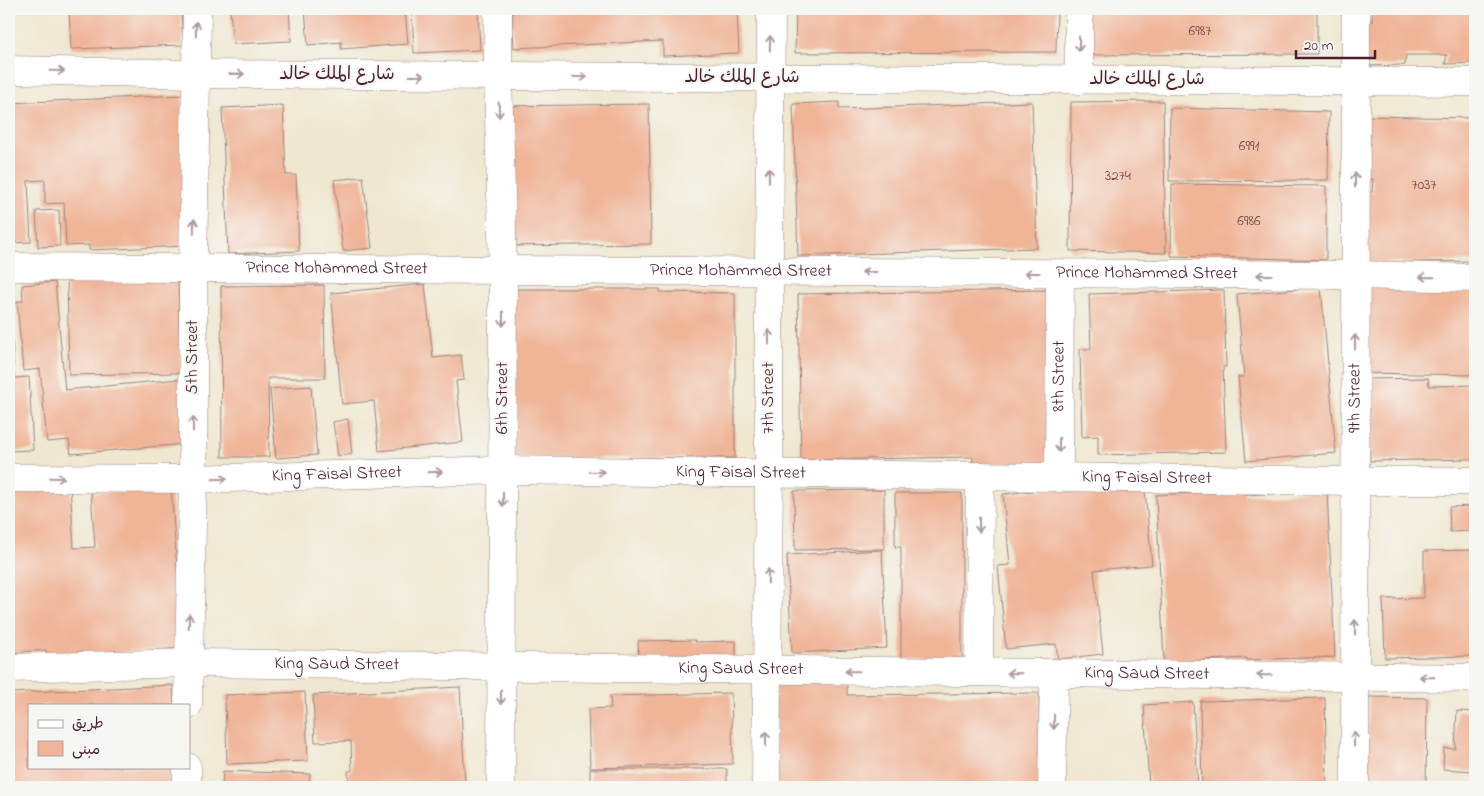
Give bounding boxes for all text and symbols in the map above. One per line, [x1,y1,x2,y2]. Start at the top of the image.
house number: 6987 [1189,20,1211,42]
one-way arrow [191,21,201,37]
scale bar [1296,28,1375,60]
text: 20 m [1304,35,1334,57]
one-way arrow [765,36,775,52]
one-way arrow [1074,36,1084,52]
street label: شارع الملك خالد [279,62,395,88]
street label: شارع الملك خالد [684,65,800,91]
one-way arrow [49,66,65,76]
street label: شارع الملك خالد [1089,67,1205,93]
one-way arrow [229,69,245,79]
one-way arrow [409,71,425,81]
one-way arrow [572,72,588,82]
one-way arrow [494,102,504,118]
house number: 6991 [1239,135,1259,157]
house number: 3274 [1105,165,1131,187]
one-way arrow [764,167,774,184]
one-way arrow [1350,172,1360,188]
house number: 7037 [1411,174,1437,196]
house number: 6986 [1237,210,1261,232]
one-way arrow [189,218,198,234]
street label: Prince Mohammed Street [246,255,428,282]
street label: Prince Mohammed Street [650,258,832,285]
street label: Prince Mohammed Street [1056,260,1238,287]
one-way arrow [861,268,877,277]
one-way arrow [1024,268,1040,278]
one-way arrow [1256,270,1272,280]
one-way arrow [1419,272,1435,281]
one-way arrow [498,311,508,327]
street label: 5th Street [180,320,206,394]
one-way arrow [764,330,774,346]
one-way arrow [1350,335,1360,351]
street label: 8th Street [1046,340,1073,412]
street label: 6th Street [490,362,516,434]
street label: 7th Street [756,362,782,434]
street label: 9th Street [1342,363,1369,433]
one-way arrow [188,416,198,432]
one-way arrow [1054,436,1064,453]
street label: King Faisal Street [676,459,806,487]
street label: King Faisal Street [272,460,402,490]
street label: King Faisal Street [1082,464,1212,492]
one-way arrow [589,467,605,476]
one-way arrow [427,468,443,477]
one-way arrow [49,473,65,483]
one-way arrow [212,474,228,483]
one-way arrow [498,491,508,507]
one-way arrow [974,516,984,533]
one-way arrow [763,568,773,584]
one-way arrow [184,613,194,630]
one-way arrow [1350,620,1359,636]
street label: King Saud Street [274,651,400,678]
street label: King Saud Street [678,656,804,683]
street label: King Saud Street [1084,660,1210,688]
one-way arrow [844,666,860,676]
one-way arrow [1006,668,1022,677]
one-way arrow [1256,670,1272,680]
one-way arrow [1419,672,1435,682]
one-way arrow [496,688,506,705]
legend [28,704,190,768]
text: طريق [72,713,104,735]
one-way arrow [1049,713,1058,729]
one-way arrow [761,731,771,747]
one-way arrow [1349,731,1359,747]
text: مبنى [72,739,100,761]

